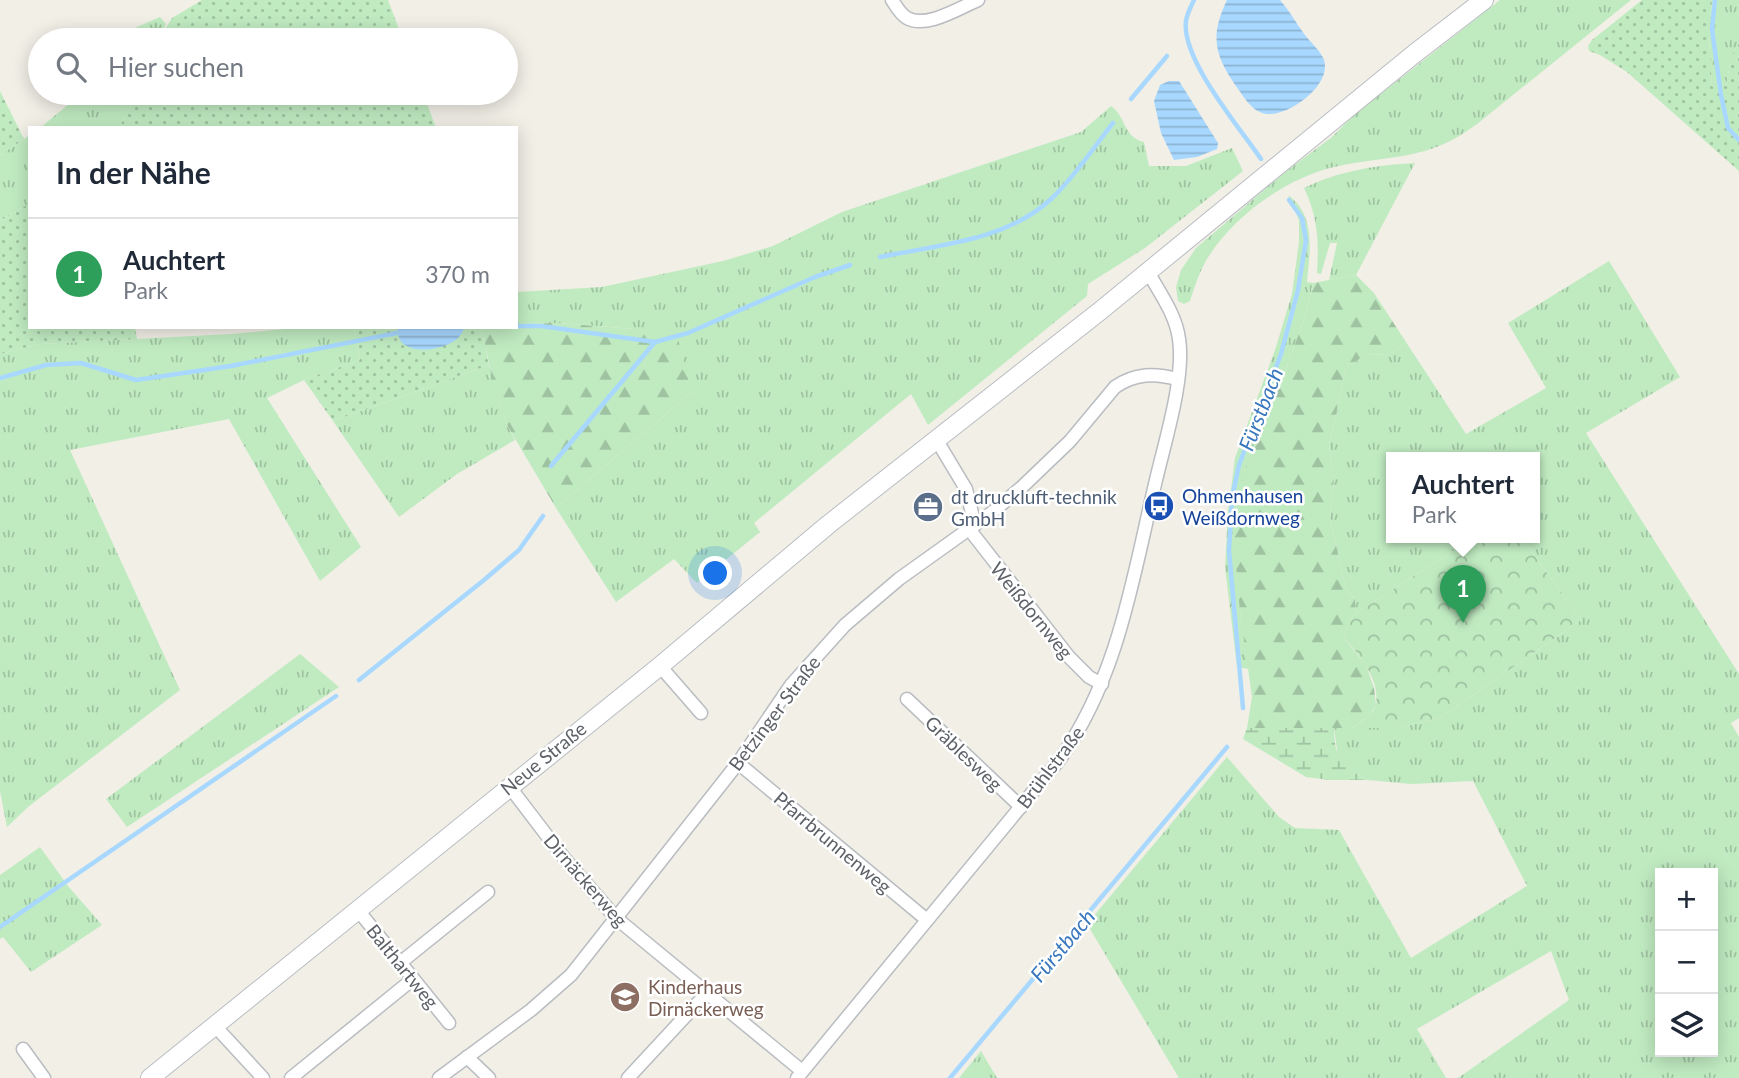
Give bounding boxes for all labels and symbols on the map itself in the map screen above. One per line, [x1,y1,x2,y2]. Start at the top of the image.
water label: Fürstbach [1233,364,1287,454]
place label: Ohmenhausen Weißdornweg [1182,484,1303,529]
place label: dt druckluft-technik GmbH [951,485,1117,530]
bus stop icon: Ohmenhausen Weißdornweg [1142,489,1176,523]
office icon: dt druckluft-technik GmbH [911,490,945,524]
your location [698,556,732,590]
street label: Weißdornweg [986,557,1078,663]
pin: 1 [1440,565,1486,623]
street label: Betzinger Straße [723,651,825,775]
street label: Gräblesweg [921,711,1007,795]
street label: Neue Straße [495,716,591,800]
street label: Brühlstraße [1012,721,1088,813]
street label: Pfarrbrunnenweg [770,786,896,898]
street label: Dirnäckerweg [539,829,633,931]
water label: Fürstbach [1025,904,1099,986]
street label: Balthartweg [362,919,444,1013]
place label: Kinderhaus Dirnäckerweg [648,975,764,1020]
school or university icon: Kinderhaus Dirnäckerweg [608,980,642,1014]

